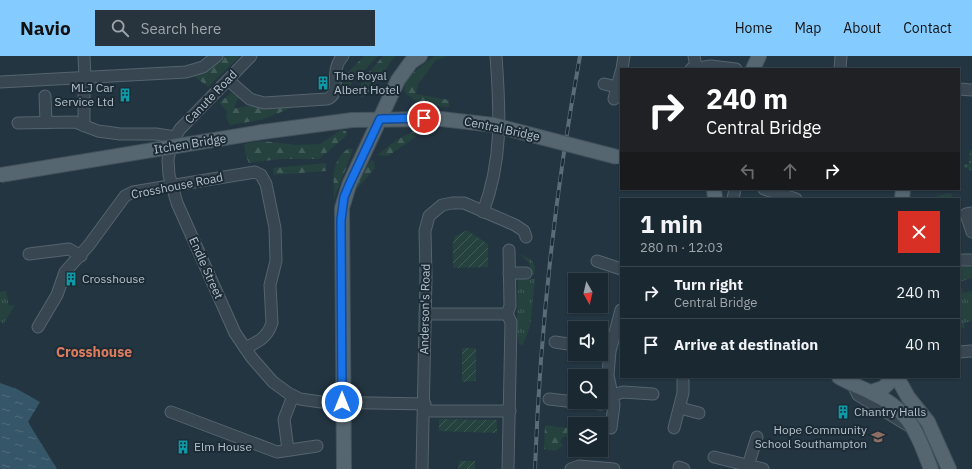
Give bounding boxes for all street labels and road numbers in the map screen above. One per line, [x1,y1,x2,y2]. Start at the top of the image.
street label: Canute Road [181,67,240,127]
street label: Central Bridge [463,113,542,144]
street label: Itchen Bridge [153,130,228,157]
street label: Crosshouse Road [130,169,224,202]
street label: Endle Street [186,234,227,301]
street label: Anderson's Road [416,263,433,355]

